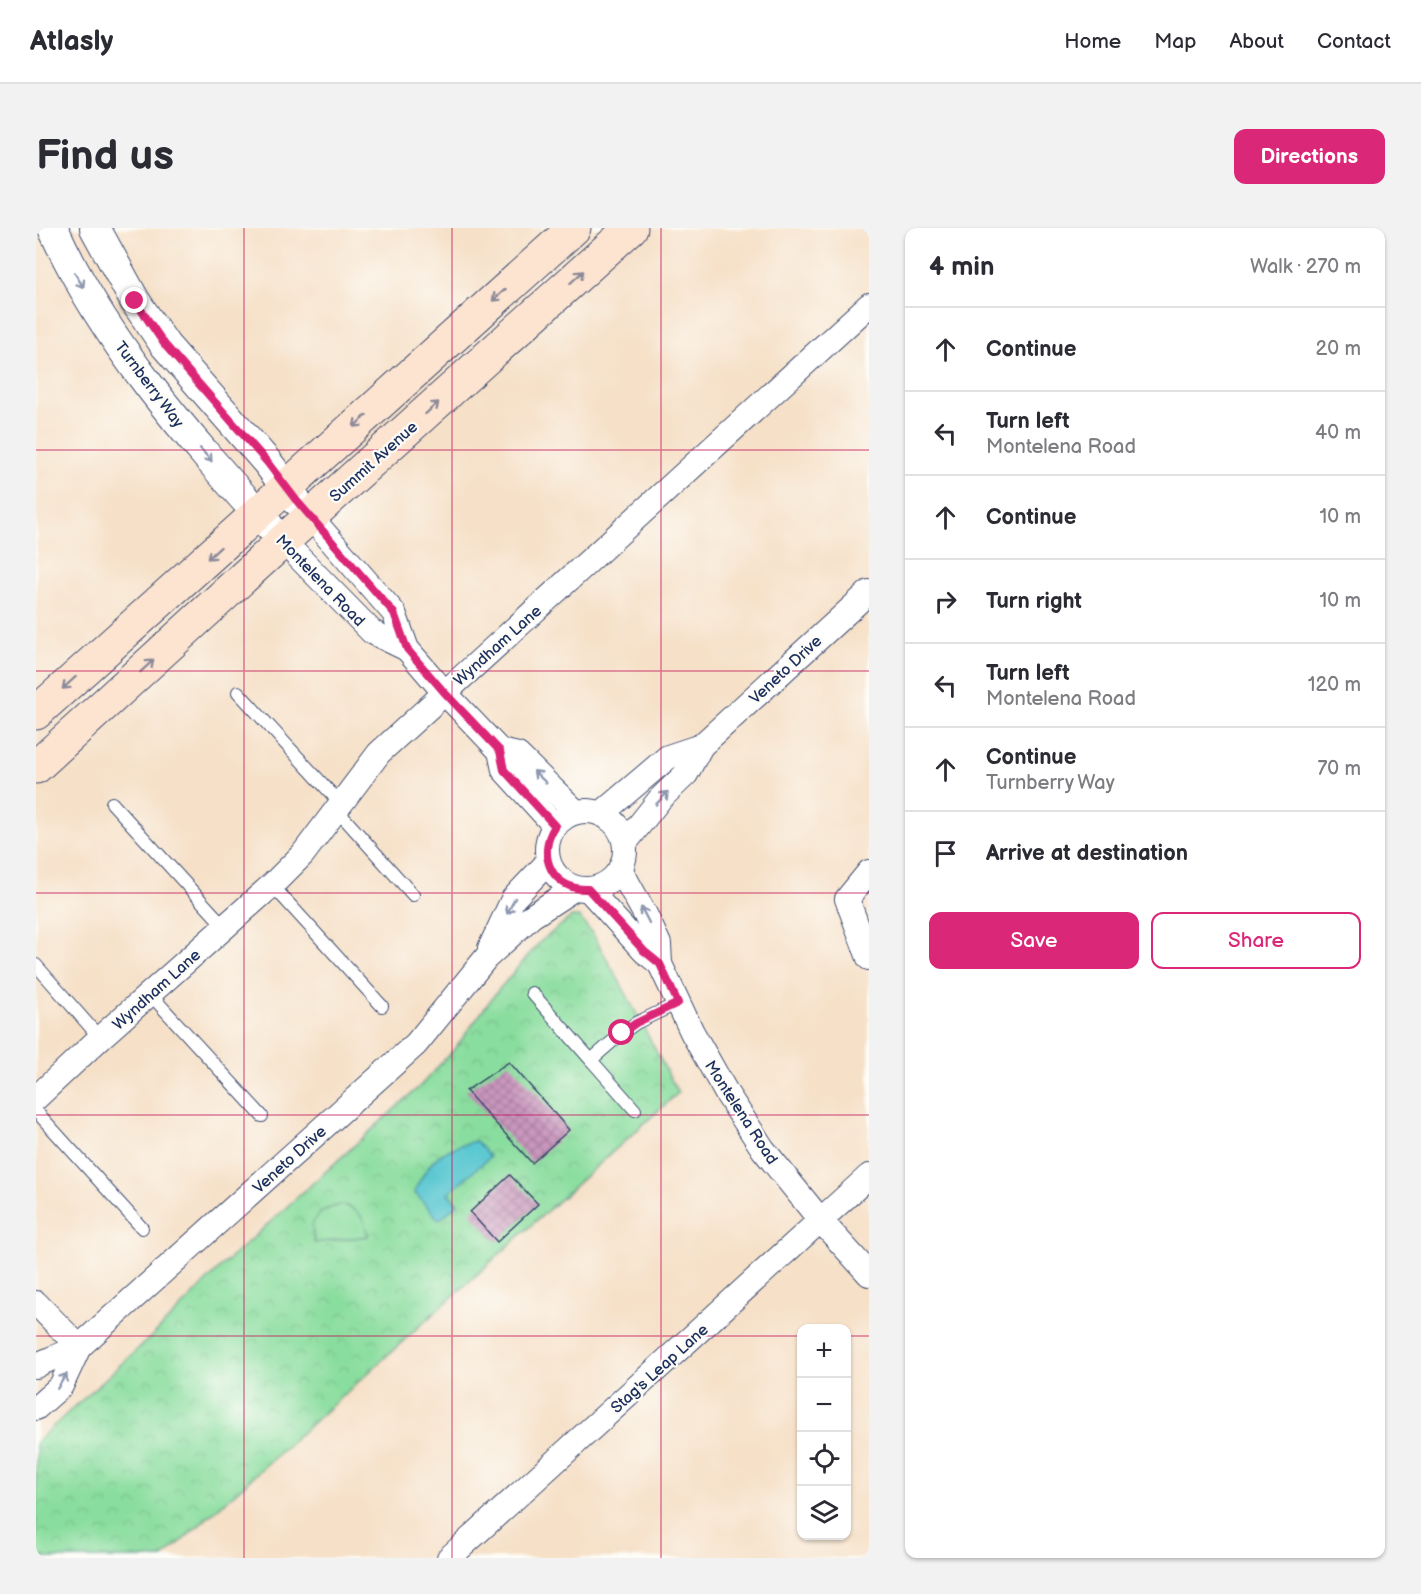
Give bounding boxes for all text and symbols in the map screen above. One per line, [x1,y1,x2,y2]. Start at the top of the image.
text: Atlasly [30,25,113,58]
text: Home [1064,29,1121,54]
text: Map [1154,29,1196,54]
text: About [1229,29,1284,54]
text: Contact [1317,29,1391,54]
button: Directions [1234,129,1385,184]
text: Find us [36,131,174,182]
text: 4 min [929,252,994,283]
text: Walk · 270 m [1250,255,1361,279]
one-way arrow [569,270,584,284]
one-way arrow [74,271,86,288]
route end [121,287,147,313]
one-way arrow [492,288,507,302]
icon: ahead [929,333,962,366]
text: Continue [986,336,1076,363]
text: 20 m [1316,337,1361,361]
street label: Turnberry Way [110,338,188,432]
one-way arrow [424,401,439,415]
text: Turn left [986,408,1070,435]
one-way arrow [353,414,368,428]
street label: Summit Avenue [326,417,422,507]
icon: left [929,417,962,450]
text: 40 m [1315,421,1361,445]
text: Montelena Road [986,435,1136,459]
one-way arrow [199,447,212,463]
icon: ahead [929,501,962,534]
text: Continue [986,504,1076,531]
text: 10 m [1320,505,1361,529]
street label: Montelena Road [271,531,368,631]
one-way arrow [207,546,222,560]
icon: right [929,585,962,618]
text: Turn right [986,588,1082,615]
text: 10 m [1320,589,1361,613]
street label: Wyndham Lane [450,601,546,691]
street label: Veneto Drive [746,631,827,708]
one-way arrow [139,659,154,673]
text: Turn left [986,660,1070,687]
icon: left [929,669,962,702]
text: 120 m [1308,673,1361,697]
one-way arrow [62,676,77,690]
text: Montelena Road [986,687,1136,711]
text: Continue [986,744,1076,771]
icon: ahead [929,753,962,786]
text: 70 m [1317,757,1361,781]
one-way arrow [533,770,548,784]
text: Turnberry Way [986,771,1115,795]
one-way arrow [655,791,669,806]
icon: arrive [929,837,962,870]
text: Arrive at destination [986,840,1188,867]
one-way arrow [504,897,516,915]
one-way arrow [639,906,650,924]
button: Save [929,912,1139,969]
button: Share [1151,912,1361,969]
street label: Wyndham Lane [109,945,205,1035]
route start [608,1019,634,1045]
street label: Montelena Road [700,1057,781,1168]
street label: Veneto Drive [249,1122,331,1198]
street label: Stag's Leap Lane [607,1320,713,1418]
map controls [797,1324,851,1540]
button: + [797,1324,851,1378]
one-way arrow [56,1373,68,1390]
button: − [797,1378,851,1432]
button: locate [797,1432,851,1486]
button: layers [797,1486,851,1540]

